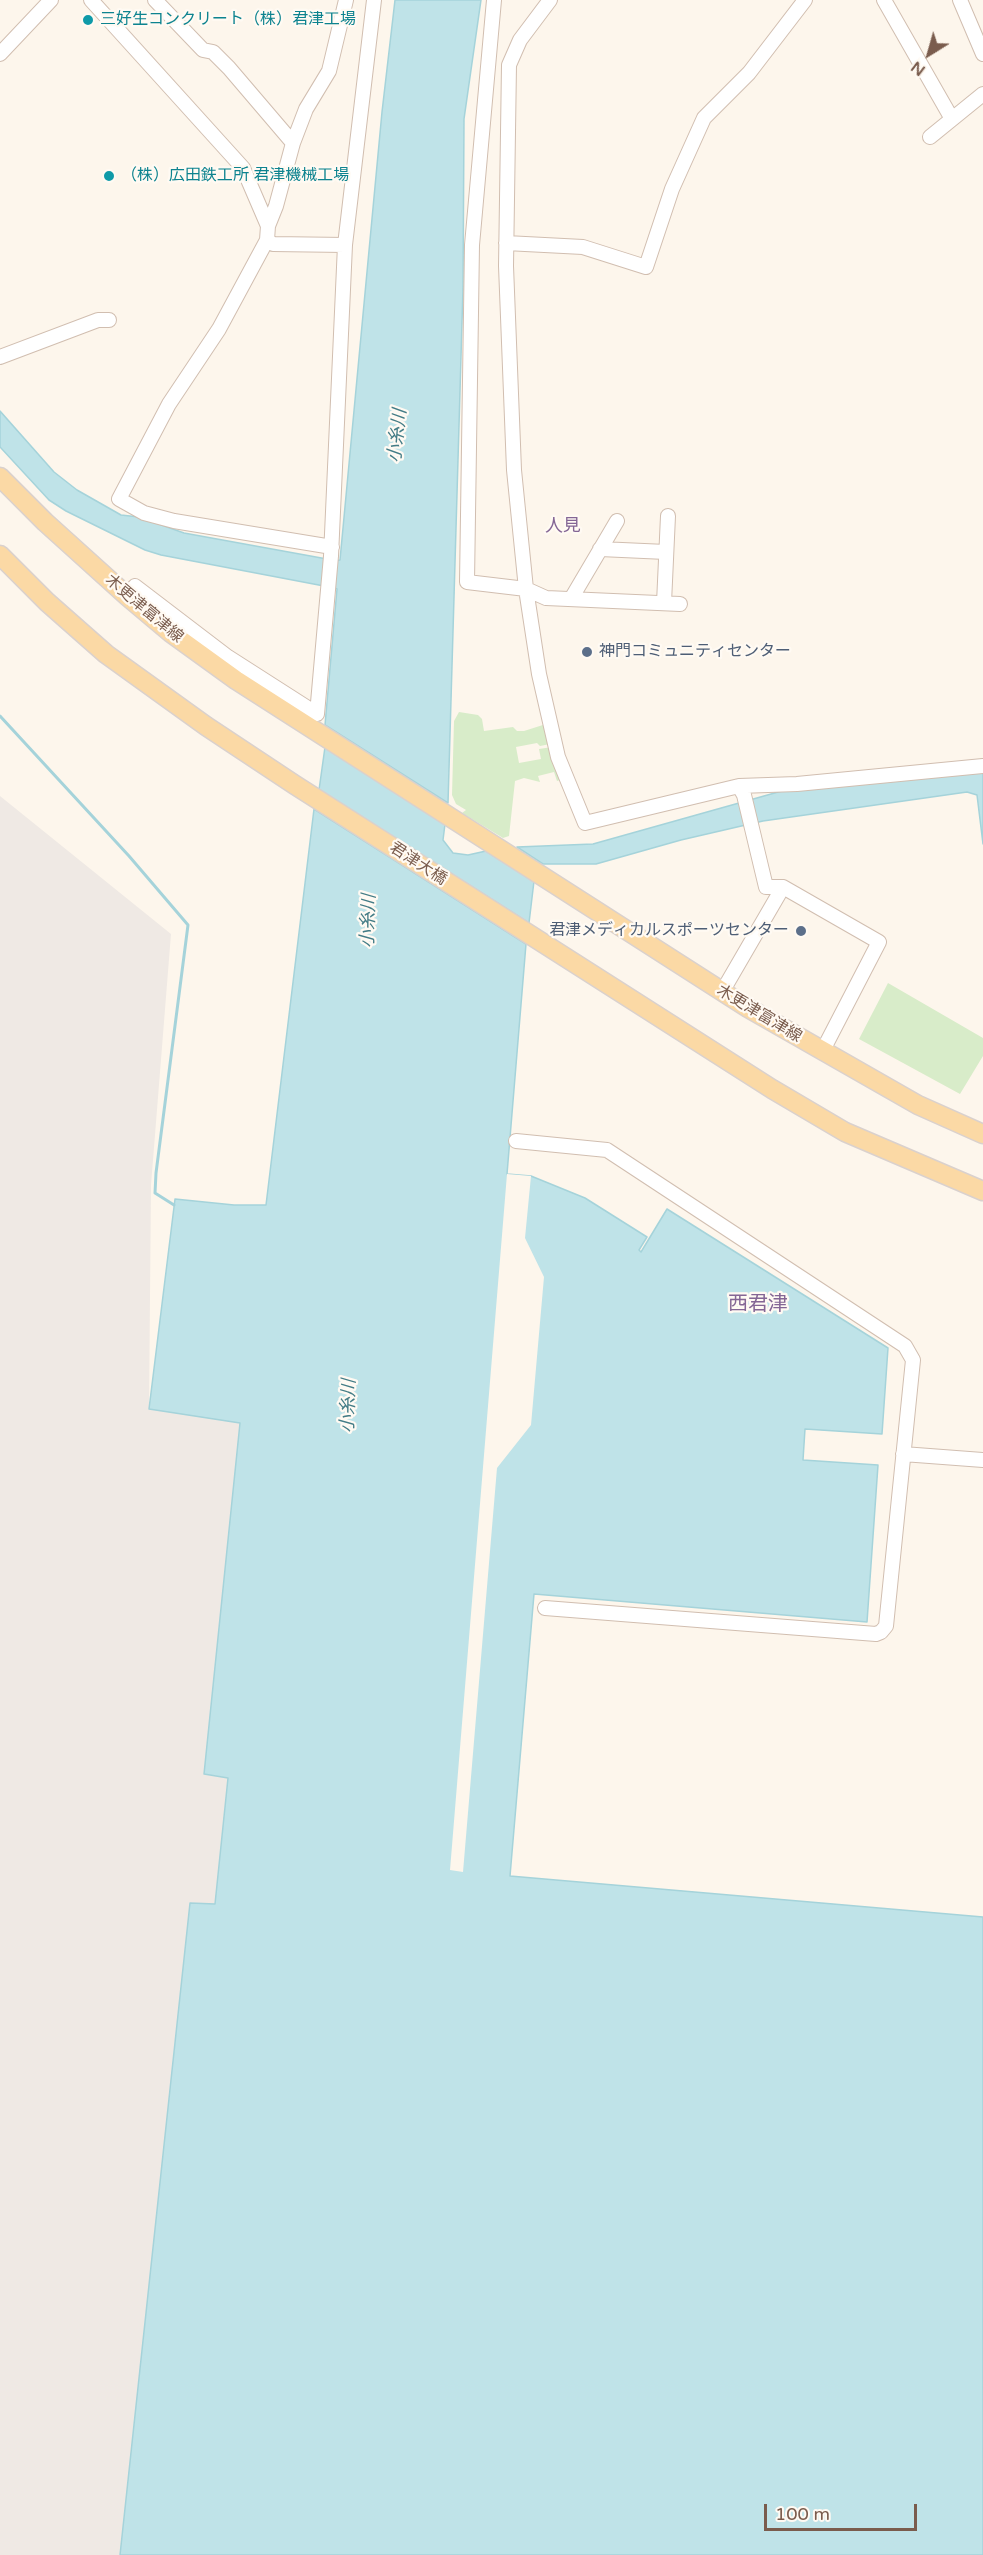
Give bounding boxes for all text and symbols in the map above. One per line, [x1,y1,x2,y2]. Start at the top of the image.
place label: 三好生コンクリート（株）君津工場 [100,10,356,30]
marker: 三好生コンクリート（株）君津工場 [81,13,95,27]
north arrow [899,24,959,84]
text: N [907,57,929,80]
place label: （株）広田鉄工所 君津機械工場 [121,166,349,186]
marker: （株）広田鉄工所 君津機械工場 [102,169,116,183]
water label: 小糸川 [384,408,412,464]
district label: 人見 [545,515,581,537]
street label: 木更津富津線 [101,571,187,647]
place label: 神門コミュニティセンター [599,642,791,662]
marker: 神門コミュニティセンター [580,645,594,659]
street label: 君津大橋 [386,839,450,889]
water label: 小糸川 [357,894,381,948]
place label: 君津メディカルスポーツセンター [549,921,789,941]
marker: 君津メディカルスポーツセンター [794,924,808,938]
street label: 木更津富津線 [713,981,805,1047]
district label: 西君津 [728,1293,788,1317]
water label: 小糸川 [337,1379,361,1433]
scale bar [767,2492,920,2530]
text: 100 m [775,2503,830,2525]

